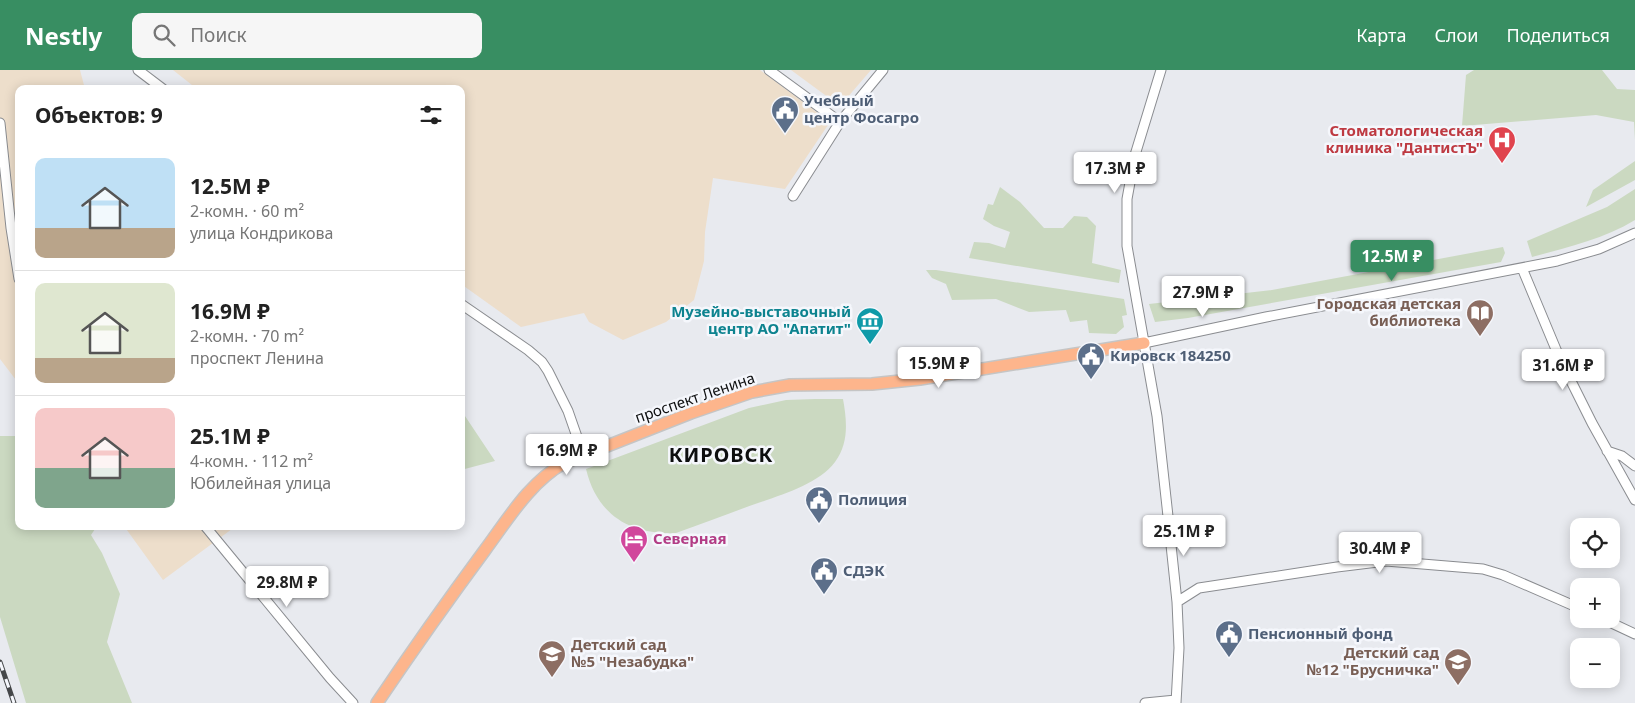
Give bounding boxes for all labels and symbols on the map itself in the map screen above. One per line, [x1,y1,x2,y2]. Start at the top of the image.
place label: Учебный центр Фосагро [804,90,919,127]
public building icon: Учебный центр Фосагро [770,95,800,134]
place label: Стоматологическая клиника "ДантистЪ" [1326,120,1483,157]
hospital icon: Стоматологическая клиника "ДантистЪ" [1487,125,1517,164]
pin: 17.3M ₽ [1069,152,1161,194]
pin: 12.5M ₽ [1346,240,1438,282]
pin: 27.9M ₽ [1157,276,1249,318]
place label: Городская детская библиотека [1316,293,1461,330]
library icon: Городская детская библиотека [1465,298,1495,337]
place label: Музейно-выставочный центр АО "Апатит" [671,301,851,338]
museum icon: Музейно-выставочный центр АО "Апатит" [855,306,885,345]
public building icon: Кировск 184250 [1076,341,1106,380]
place label: Кировск 184250 [1110,345,1231,365]
pin: 15.9M ₽ [893,346,985,389]
pin: 31.6M ₽ [1517,348,1609,391]
street label: проспект Ленина [632,367,757,427]
pin: 16.9M ₽ [521,434,613,476]
district label: КИРОВСК [669,441,773,468]
public building icon: Полиция [804,485,834,524]
place label: Полиция [838,489,907,509]
pin: 25.1M ₽ [1138,514,1230,557]
hotel icon: Северная [619,524,649,563]
place label: Северная [653,528,727,548]
pin: 30.4M ₽ [1334,532,1426,574]
public building icon: СДЭК [809,556,839,595]
place label: СДЭК [843,560,885,580]
pin: 29.8M ₽ [241,566,333,608]
public building icon: Пенсионный фонд [1214,619,1244,658]
place label: Пенсионный фонд [1248,623,1393,643]
place label: Детский сад №5 "Незабудка" [571,634,694,671]
school or university icon: Детский сад №5 "Незабудка" [537,639,567,678]
place label: Детский сад №12 "Брусничка" [1306,642,1439,679]
school or university icon: Детский сад №12 "Брусничка" [1443,647,1473,686]

